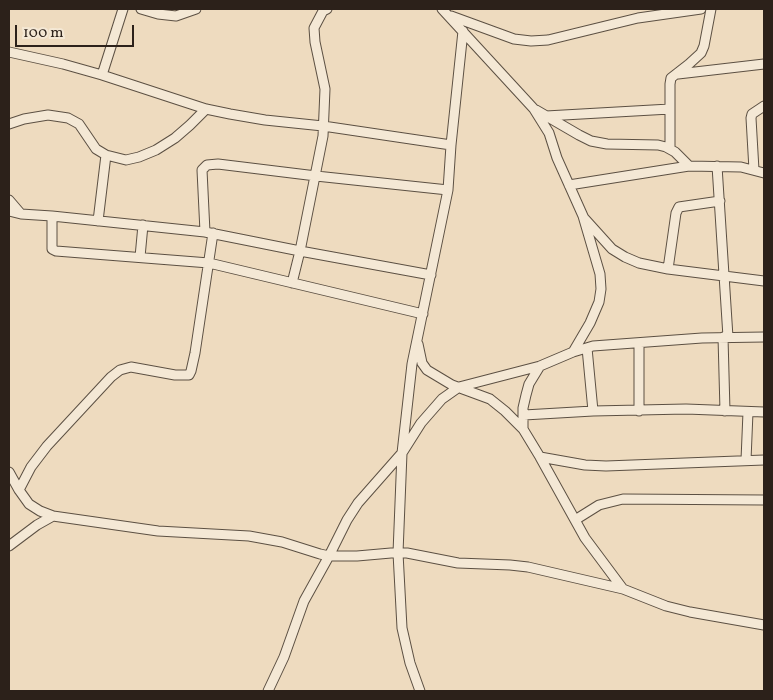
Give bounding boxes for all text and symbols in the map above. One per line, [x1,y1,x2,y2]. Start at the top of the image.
scale bar [18,15,136,47]
text: 100 m [23,23,63,44]

